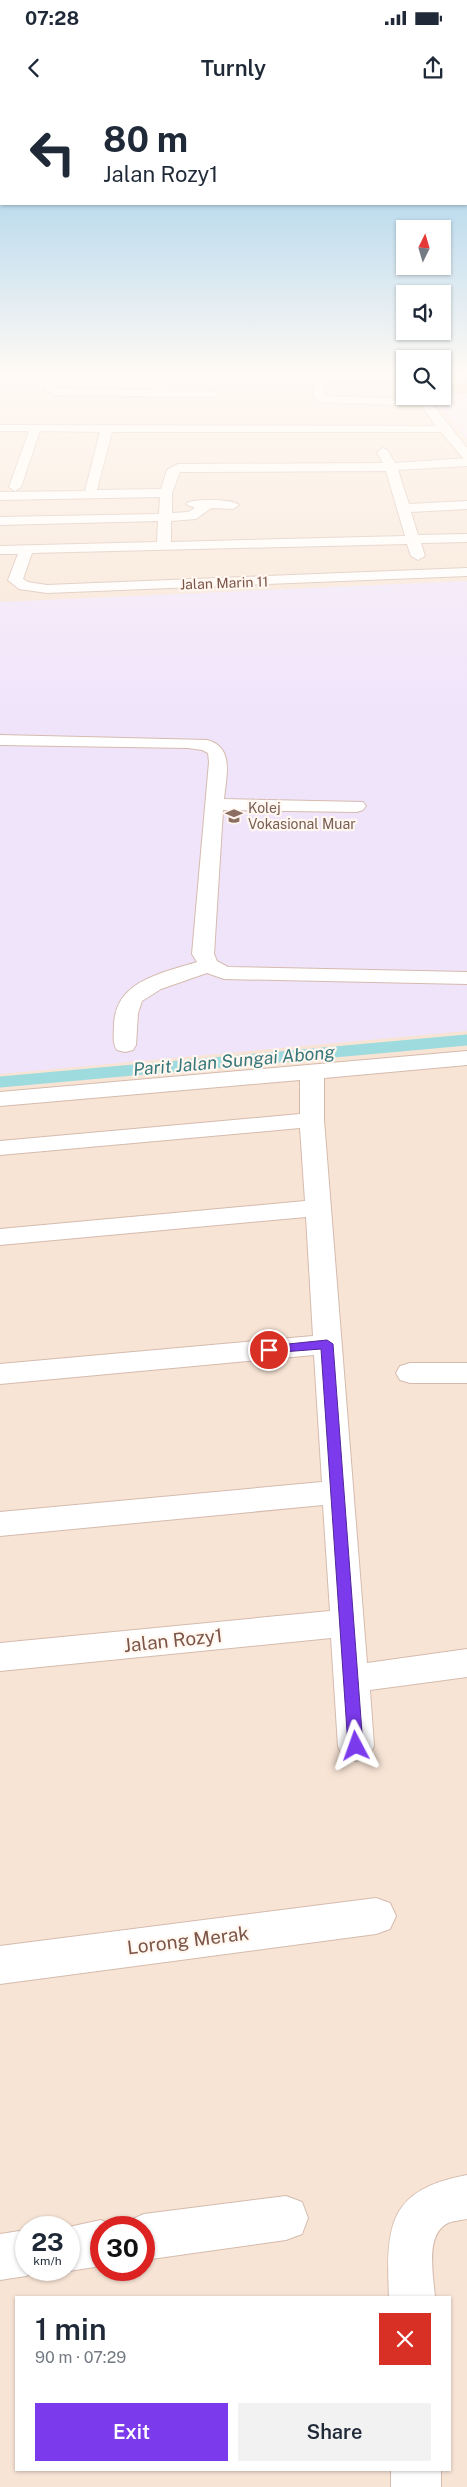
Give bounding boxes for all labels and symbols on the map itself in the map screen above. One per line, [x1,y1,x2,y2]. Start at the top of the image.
north arrow [396,220,451,275]
street label: Jalan Marin 11 [179,573,269,593]
place label: Kolej Vokasional Muar [248,800,356,832]
school or university icon: Kolej Vokasional Muar [224,806,244,826]
water label: Parit Jalan Sungai Abong [132,1041,336,1080]
pin [248,1329,290,1371]
street label: Jalan Rozy1 [122,1624,224,1656]
position arrow [329,1719,381,1771]
street label: Lorong Merak [126,1922,250,1958]
speed limit sign: 30 [90,2216,155,2281]

